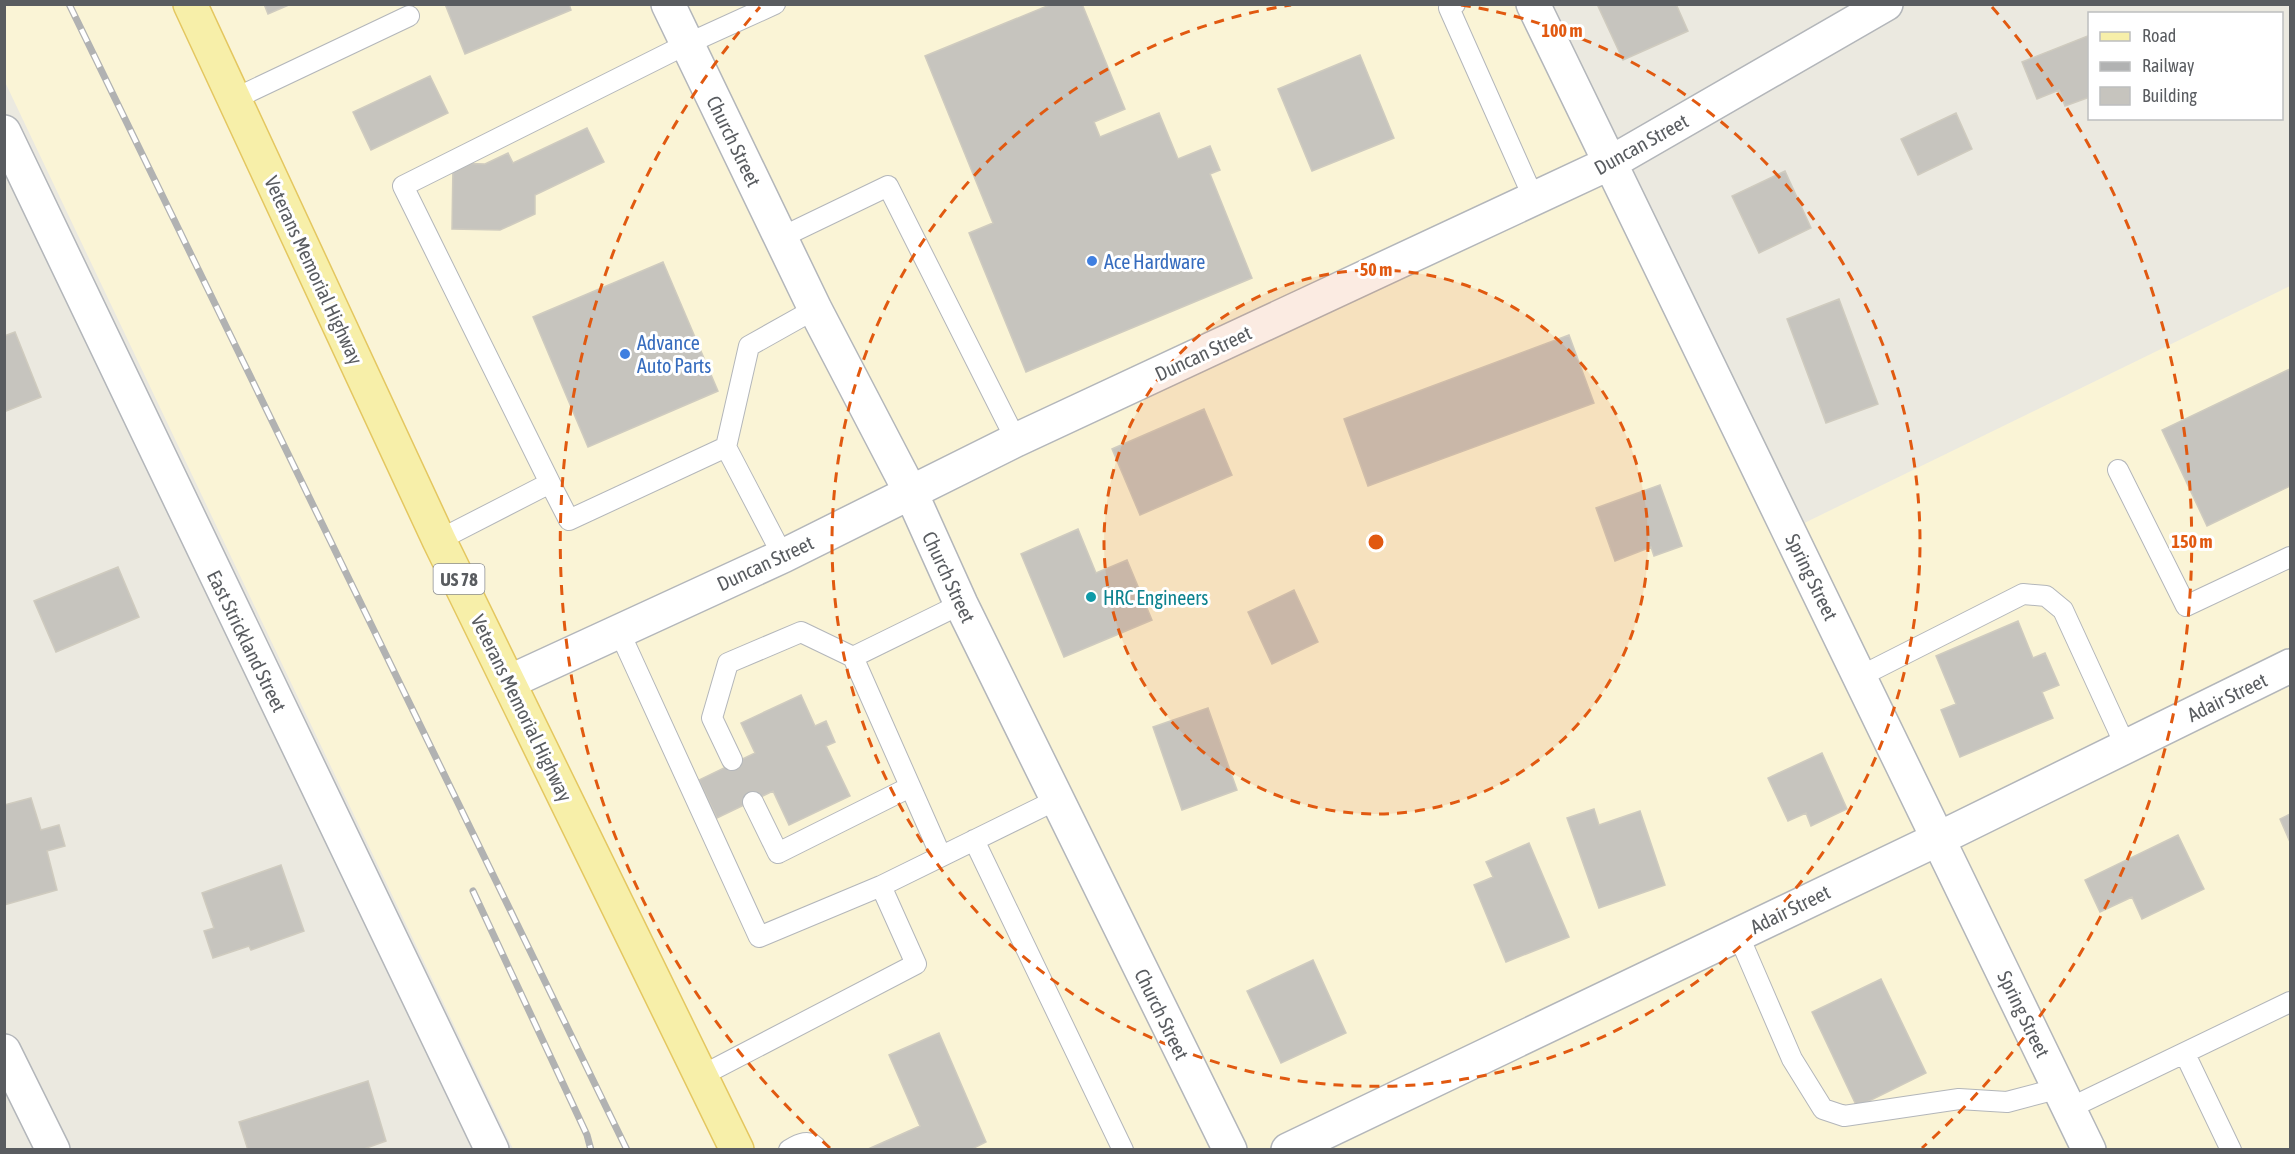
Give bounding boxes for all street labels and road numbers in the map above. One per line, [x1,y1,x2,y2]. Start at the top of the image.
street label: Church Street [702,92,766,190]
street label: Duncan Street [1590,109,1692,179]
street label: Veterans Memorial Highway [260,172,368,368]
street label: Duncan Street [1151,321,1255,385]
street label: Church Street [918,528,980,626]
street label: Spring Street [1781,530,1843,624]
street label: Duncan Street [713,531,817,595]
road number: US 78 [434,564,484,594]
street label: East Strickland Street [203,566,291,716]
street label: Veterans Memorial Highway [467,611,577,805]
street label: Adair Street [2183,668,2271,726]
street label: Adair Street [1746,880,1834,938]
street label: Church Street [1130,965,1194,1063]
street label: Spring Street [1993,967,2055,1061]

